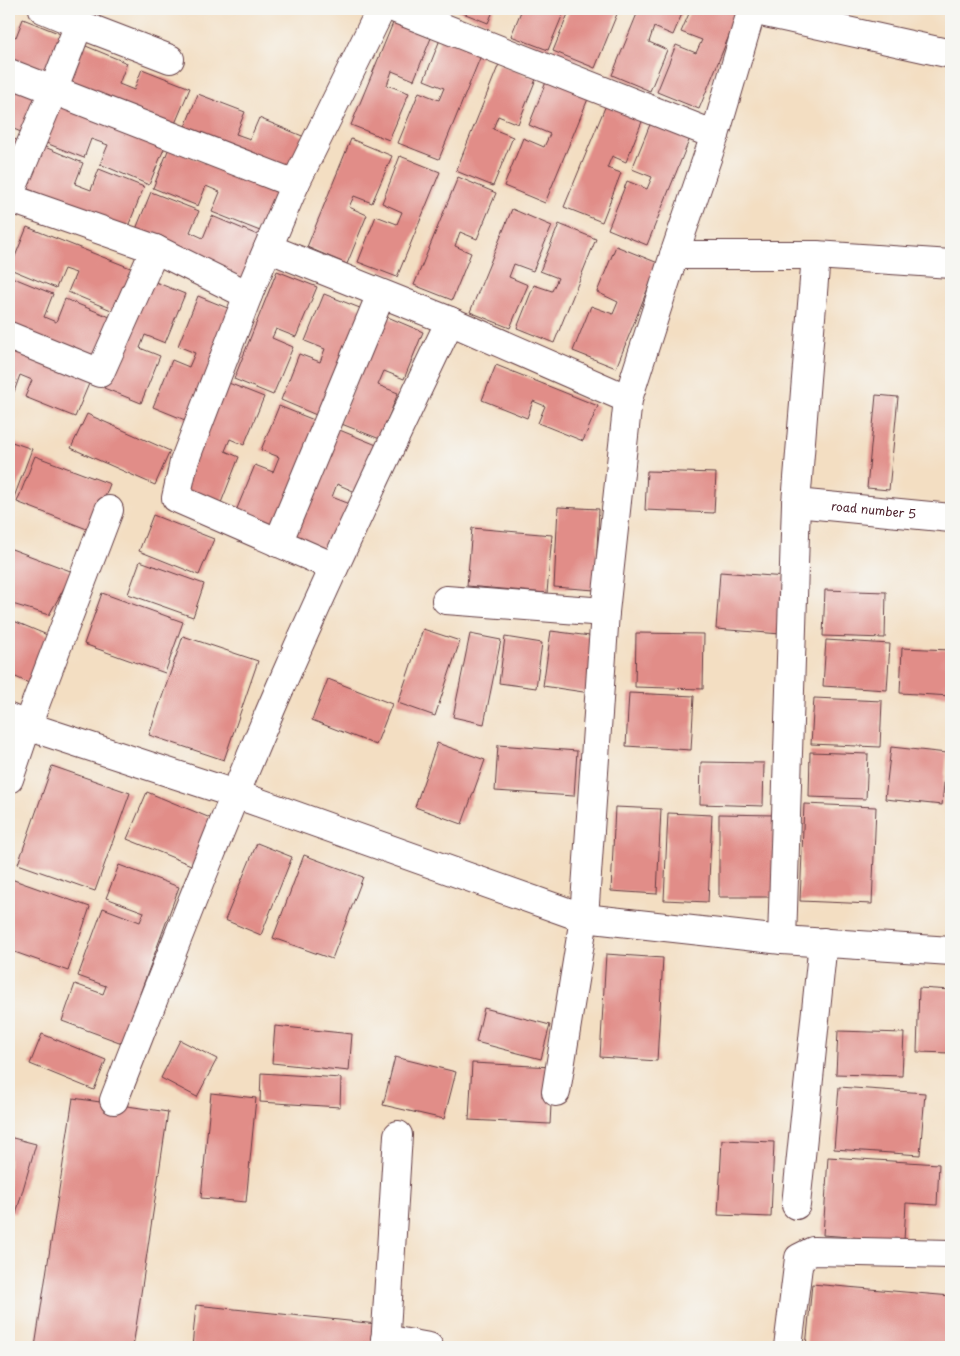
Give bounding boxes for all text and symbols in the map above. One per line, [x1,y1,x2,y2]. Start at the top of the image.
street label: road number 5 [830,496,917,523]

